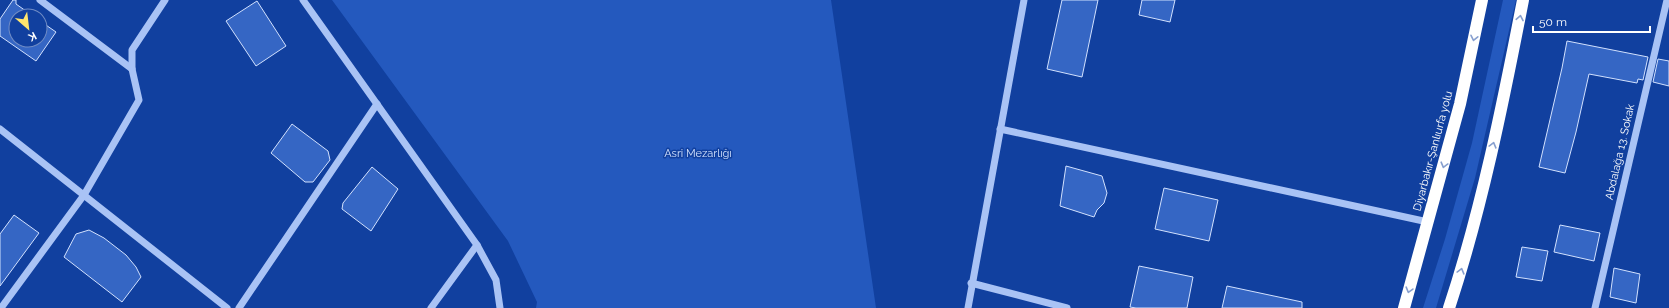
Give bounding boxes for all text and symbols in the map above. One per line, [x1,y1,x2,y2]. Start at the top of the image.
north arrow [8,8,48,48]
scale bar [1533,8,1650,34]
one-way arrow [1515,15,1523,21]
text: 50 m [1539,15,1567,29]
text: K [26,29,39,44]
one-way arrow [1470,35,1479,41]
street label: Diyarbakır-Şanlıurfa yolu [1411,90,1455,212]
street label: Abdalağa 13. Sokak [1603,103,1637,201]
one-way arrow [1489,142,1497,148]
park label: Asri Mezarlığı [664,147,732,160]
one-way arrow [1440,161,1449,168]
one-way arrow [1456,268,1465,275]
one-way arrow [1405,286,1414,293]

